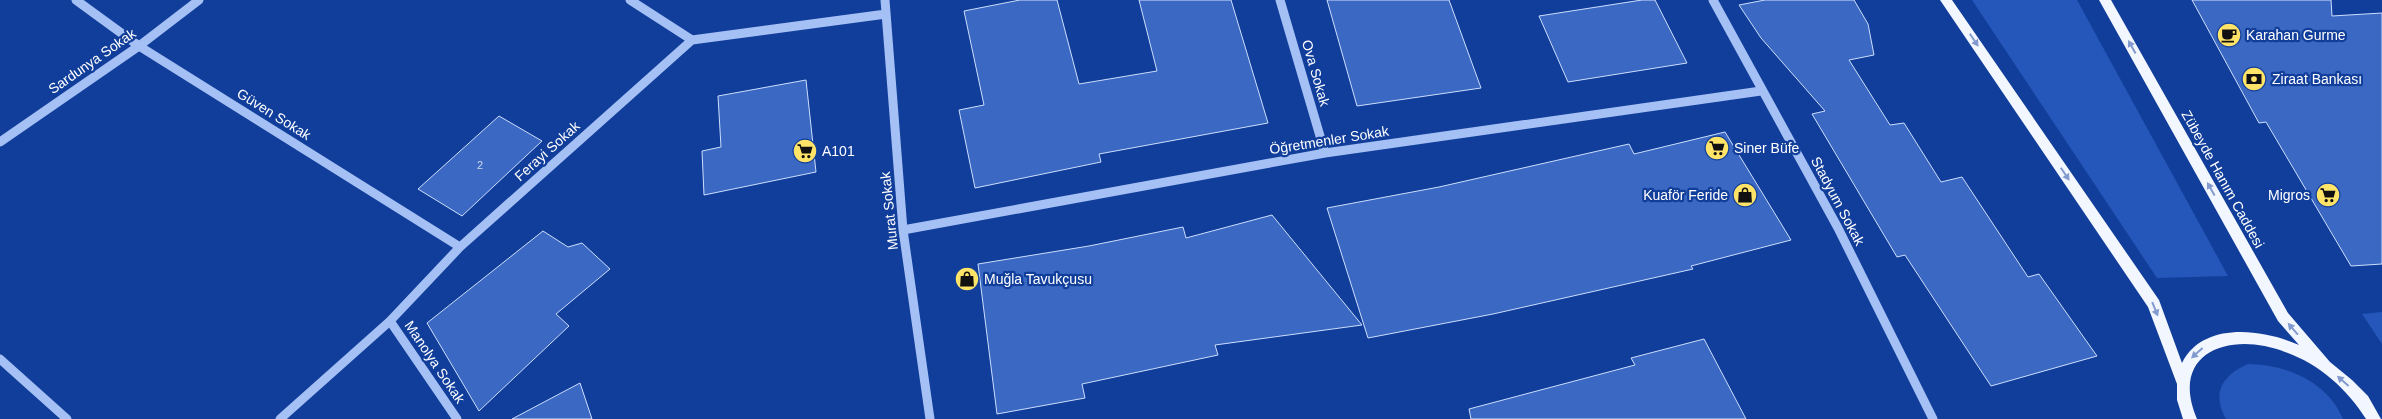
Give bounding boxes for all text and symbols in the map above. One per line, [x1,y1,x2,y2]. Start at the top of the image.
cafe icon: Karahan Gurme [2216,22,2242,48]
street label: Sardunya Sokak [45,24,139,97]
place label: Karahan Gurme [2246,27,2346,43]
one-way arrow [1969,33,1979,47]
street label: Ova Sokak [1299,38,1333,109]
one-way arrow [2127,40,2136,54]
bank icon: Ziraat Bankası [2241,66,2267,92]
place label: Ziraat Bankası [2272,71,2362,87]
street label: Güven Sokak [234,85,315,144]
street label: Zübeyde Hanım Caddesi [2178,107,2268,251]
street label: Ferayi Sokak [511,117,583,184]
street label: Öğretmenler Sokak [1268,122,1391,157]
supermarket icon: Siner Büfe [1704,135,1730,161]
supermarket icon: A101 [792,138,818,164]
place label: Siner Büfe [1734,140,1800,156]
place label: A101 [822,143,855,159]
street label: Stadyum Sokak [1808,154,1869,249]
house number: 2 [477,159,483,171]
one-way arrow [2060,168,2070,181]
street label: Murat Sokak [877,170,901,251]
one-way arrow [2207,181,2215,196]
shop icon: Kuaför Feride [1732,182,1758,208]
supermarket icon: Migros [2315,182,2341,208]
place label: Kuaför Feride [1643,187,1728,203]
place label: Migros [2268,187,2310,203]
shop icon: Muğla Tavukçusu [954,266,980,292]
place label: Muğla Tavukçusu [984,271,1092,287]
one-way arrow [2152,302,2160,317]
street label: Manolya Sokak [402,318,469,407]
one-way arrow [2288,322,2299,335]
one-way arrow [2192,347,2204,359]
one-way arrow [2337,376,2350,387]

